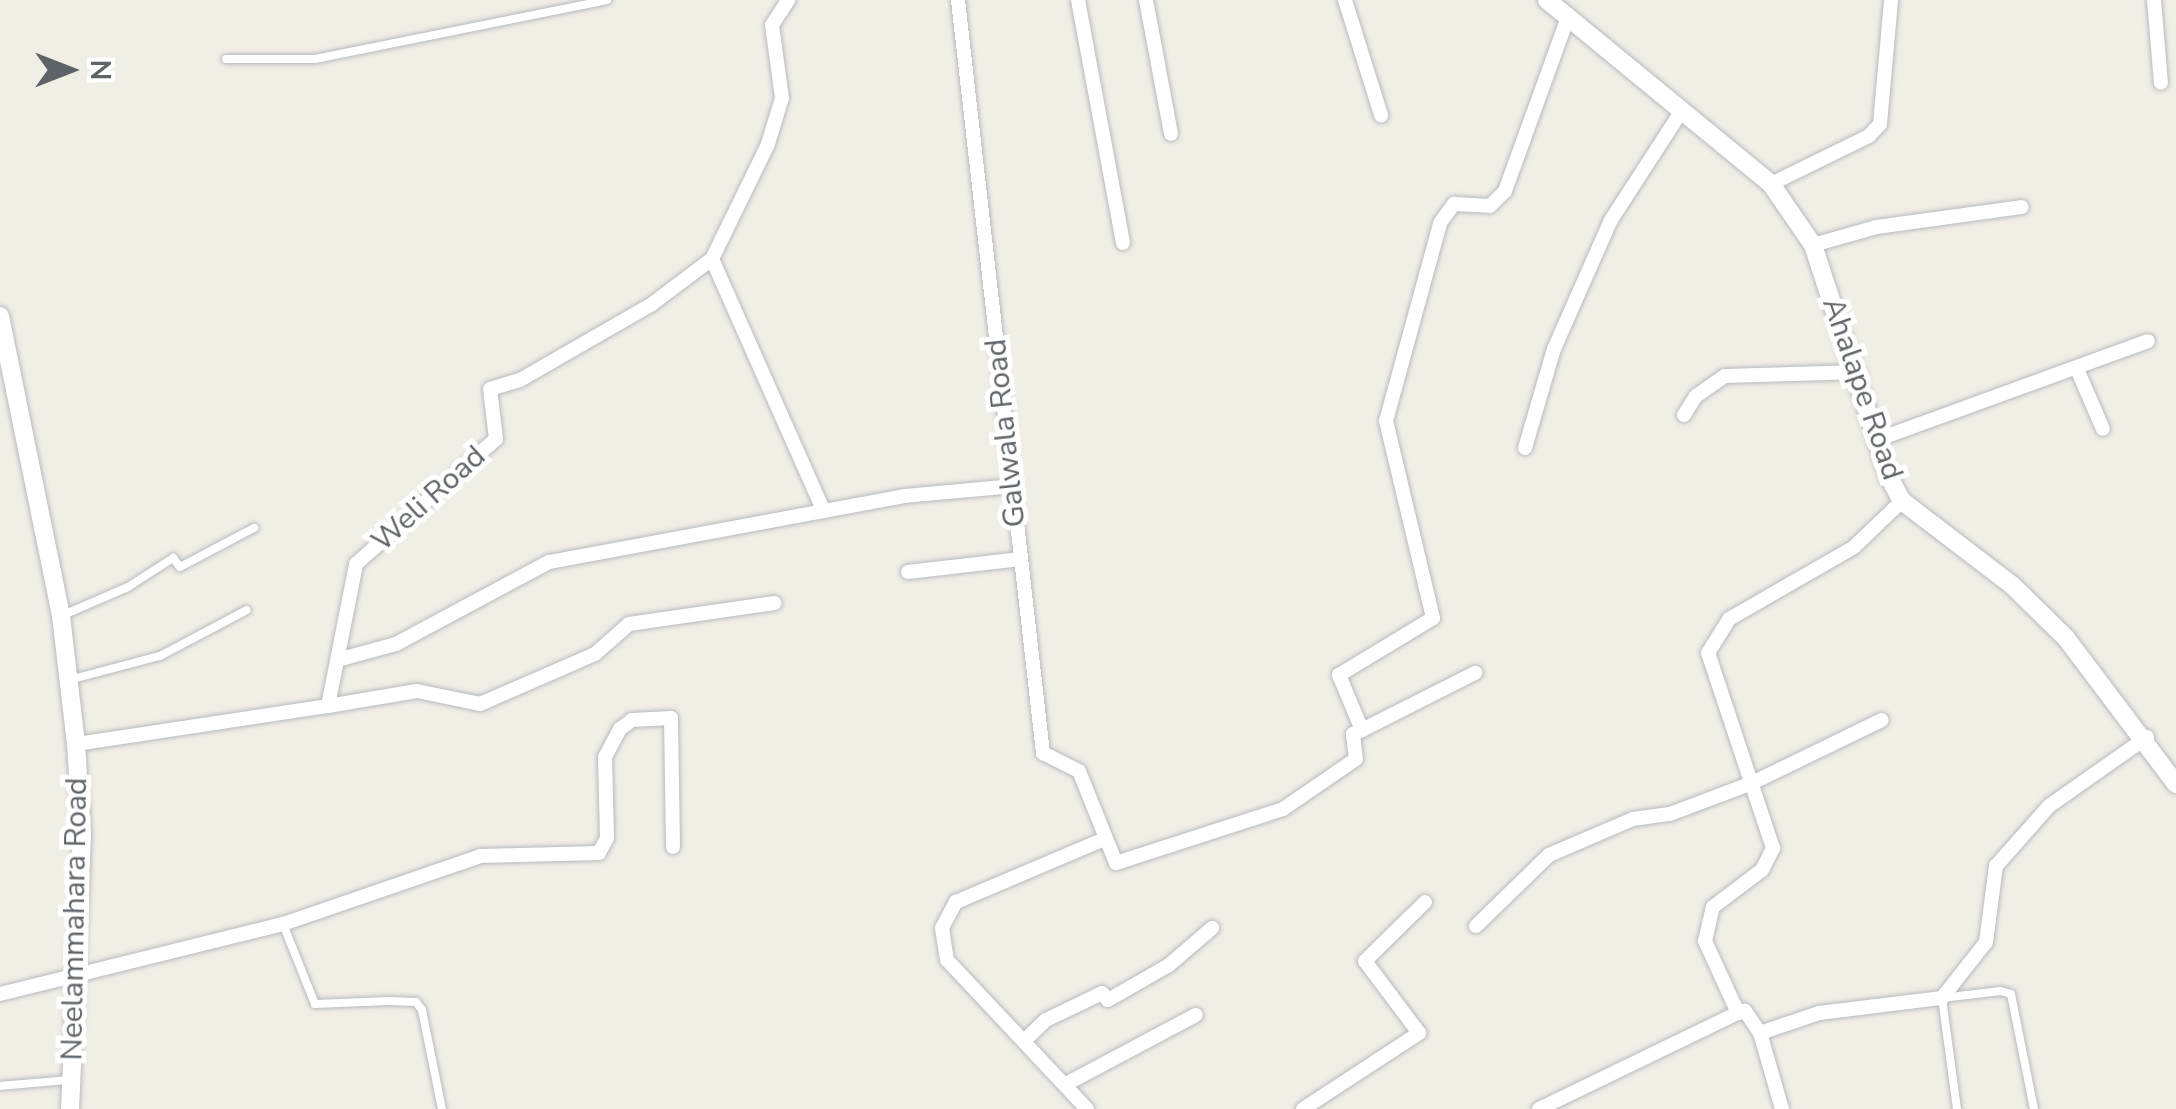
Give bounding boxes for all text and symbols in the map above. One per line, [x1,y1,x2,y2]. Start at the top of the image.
north arrow [20,20,120,120]
text: N [81,60,119,80]
street label: Ahalape Road [1814,293,1910,485]
street label: Galwala Road [978,337,1034,529]
street label: Weli Road [365,439,493,559]
street label: Neelammahara Road [55,777,95,1061]

